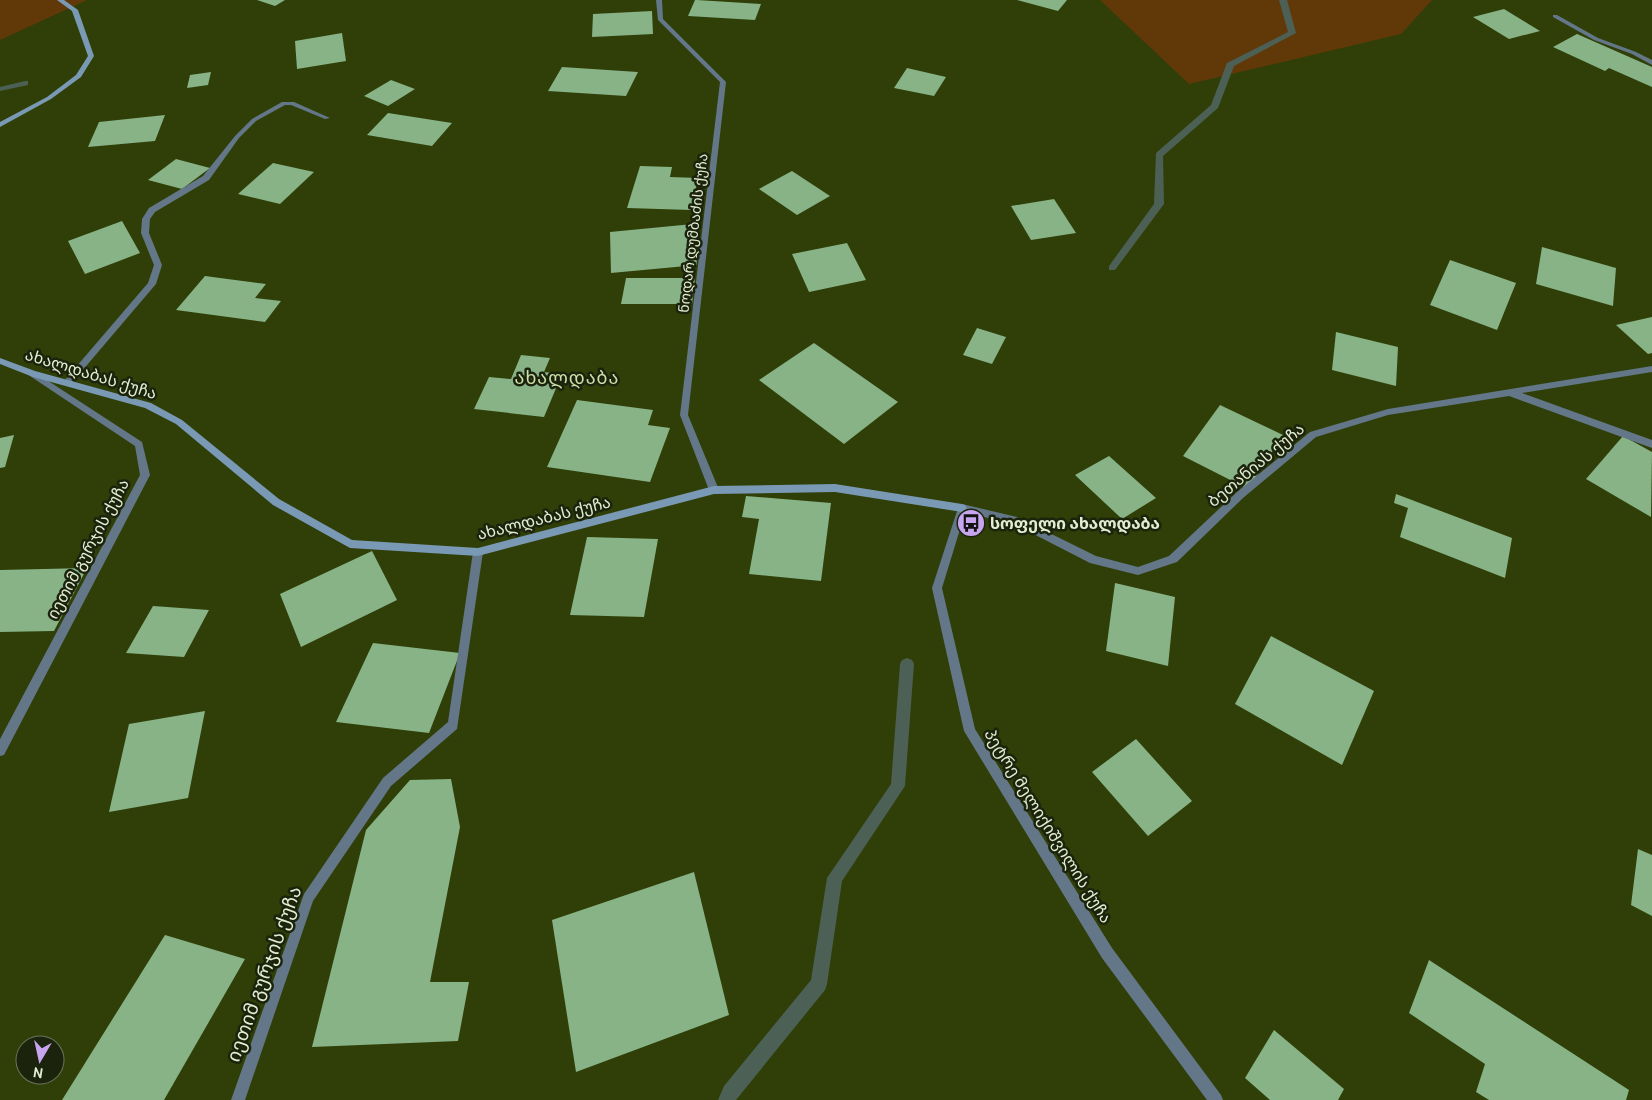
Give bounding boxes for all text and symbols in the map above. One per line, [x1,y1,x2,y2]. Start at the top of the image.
street label: ნოდარ დუმბაძის ქუჩა [674,152,712,314]
street label: ახალდაბას ქუჩა [23,345,159,404]
district label: ახალდაბა [515,367,619,389]
street label: ბეთანიას ქუჩა [1204,419,1308,511]
street label: იეთიმ გურჯის ქუჩა [43,476,133,622]
street label: ახალდაბას ქუჩა [475,492,613,545]
bus stop icon: სოფელი ახალდაბა [956,508,986,538]
place label: სოფელი ახალდაბა [990,514,1160,534]
street label: პეტრე მელიქიშვილის ქუჩა [979,726,1116,927]
street label: იეთიმ გურჯის ქუჩა [222,883,306,1065]
north arrow [15,1035,65,1085]
text: N [32,1063,44,1083]

